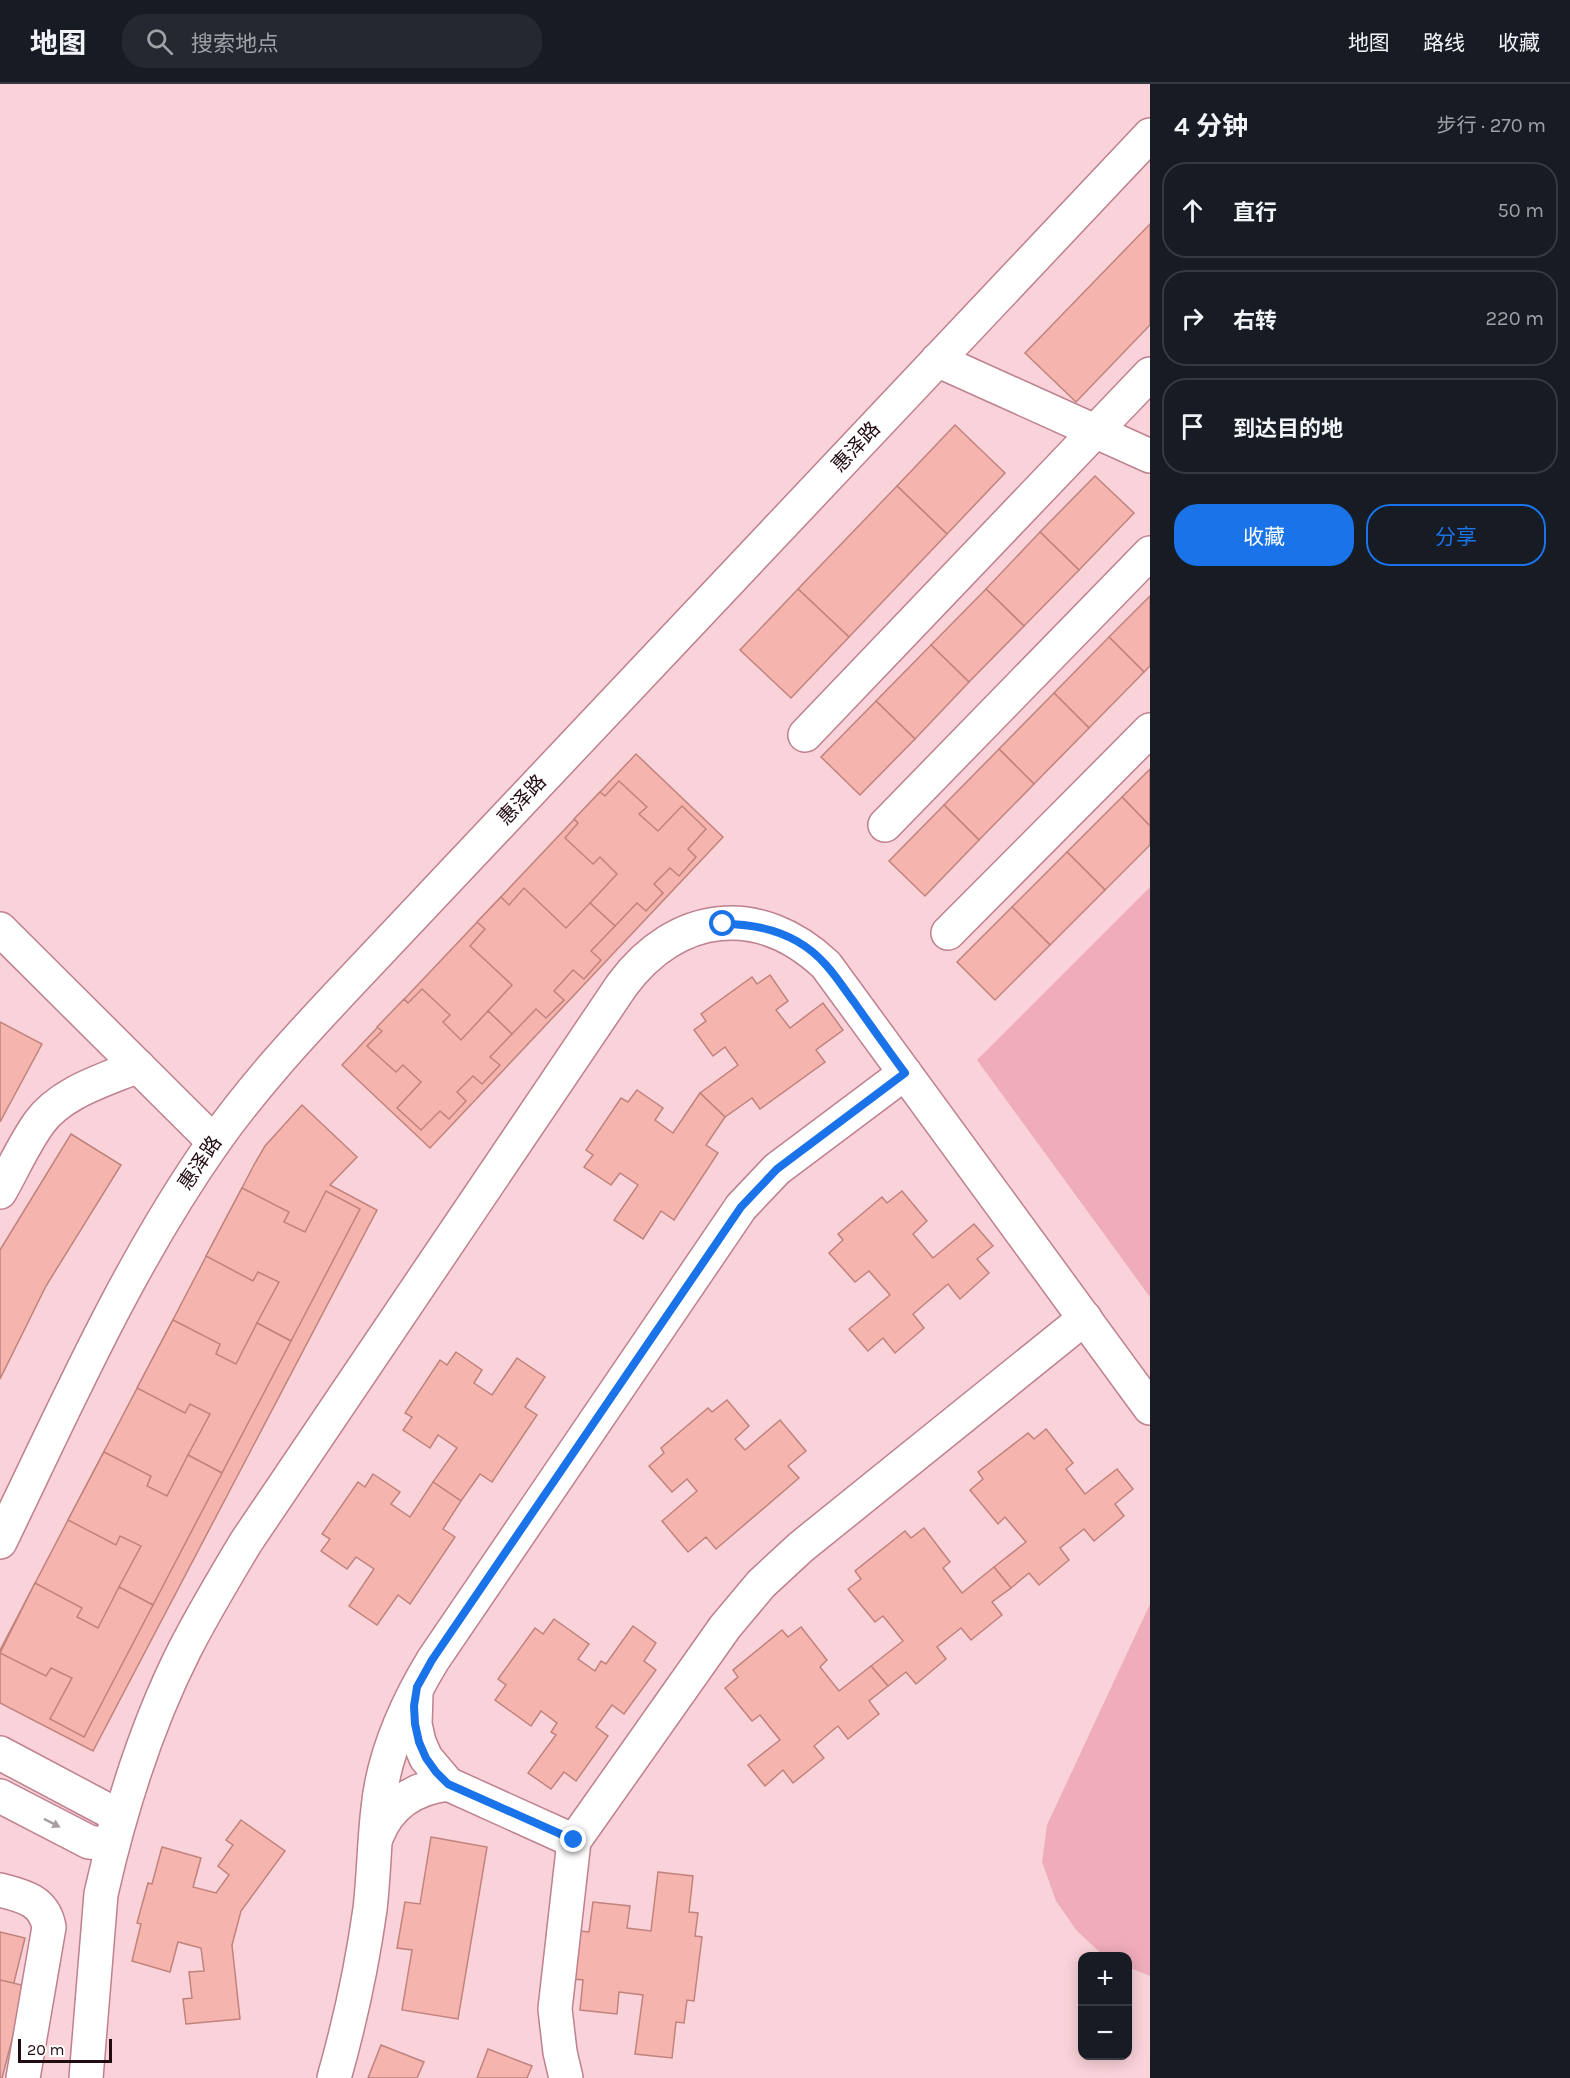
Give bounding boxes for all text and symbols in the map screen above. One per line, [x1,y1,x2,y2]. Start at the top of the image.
search box [122,14,542,68]
icon: search [143,25,176,58]
text: 地图 [30,27,86,60]
text: 搜索地点 [191,31,279,57]
text: 地图 [1348,31,1390,55]
text: 路线 [1423,31,1465,55]
text: 收藏 [1498,31,1540,55]
text: 4 分钟 [1174,111,1248,142]
text: 步行 · 270 m [1437,114,1546,137]
icon: ahead [1176,194,1209,227]
text: 50 m [1497,199,1544,222]
text: 直行 [1233,200,1277,226]
icon: right [1176,302,1209,335]
text: 220 m [1485,307,1544,330]
text: 右转 [1233,308,1277,334]
icon: arrive [1176,410,1209,443]
text: 到达目的地 [1233,416,1343,442]
street label: 惠泽路 [827,417,885,477]
button: 收藏 [1174,504,1354,566]
button: 分享 [1366,504,1546,566]
street label: 惠泽路 [493,770,551,830]
route start [709,910,735,936]
street label: 惠泽路 [174,1132,226,1194]
one-way arrow [44,1818,61,1828]
route end [560,1826,586,1852]
map controls [1078,1952,1132,2060]
button: + [1078,1952,1132,2006]
button: − [1078,2006,1132,2060]
scale bar [18,2036,112,2064]
text: 20 m [27,2040,65,2059]

